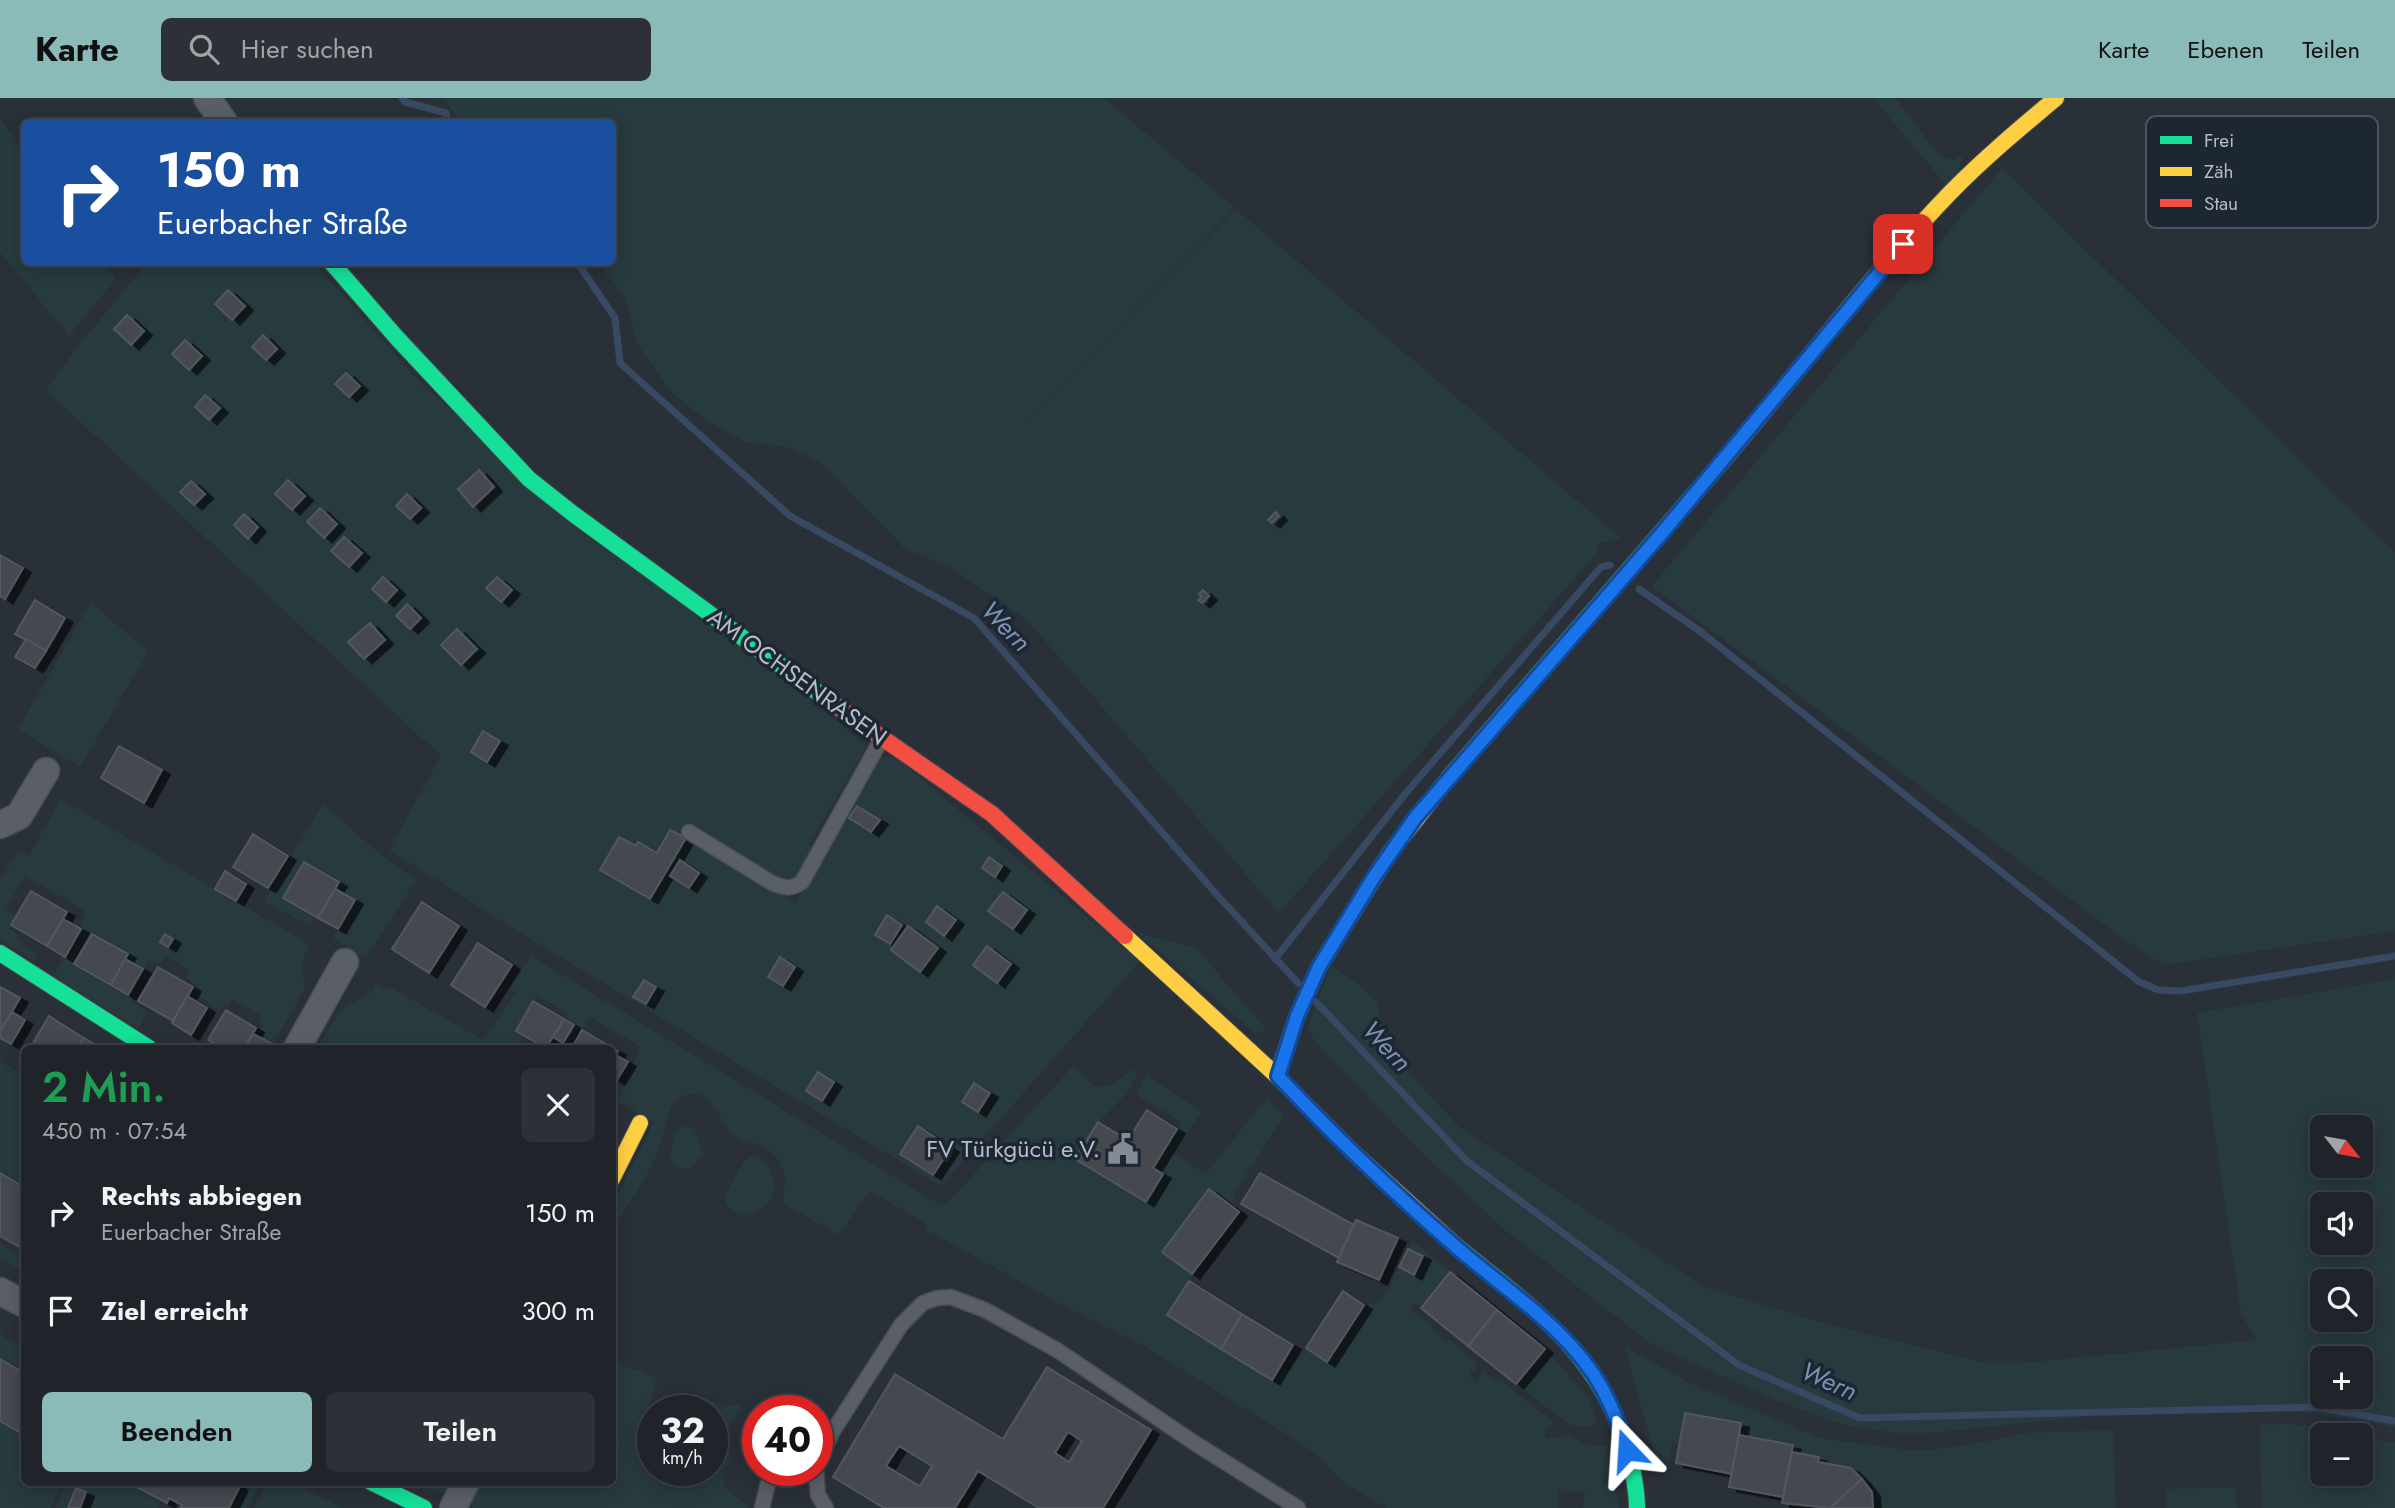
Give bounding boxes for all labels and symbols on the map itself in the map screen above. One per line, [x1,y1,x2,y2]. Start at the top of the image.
legend [2146,116,2378,228]
text: Frei [2204,127,2234,154]
text: Zäh [2204,158,2234,185]
text: Stau [2204,190,2238,217]
pin [1873,214,1933,274]
water label: Wern [972,592,1040,660]
street label: AM OCHSENRASEN [700,599,894,754]
water label: Wern [1353,1012,1421,1080]
north arrow [2310,1115,2373,1178]
place label: FV Türkgücü e.V. [926,1131,1100,1166]
public building icon: FV Türkgücü e.V. [1106,1132,1140,1166]
water label: Wern [1795,1352,1863,1410]
speed limit sign: 40 [742,1395,833,1486]
position arrow [1590,1413,1664,1487]

